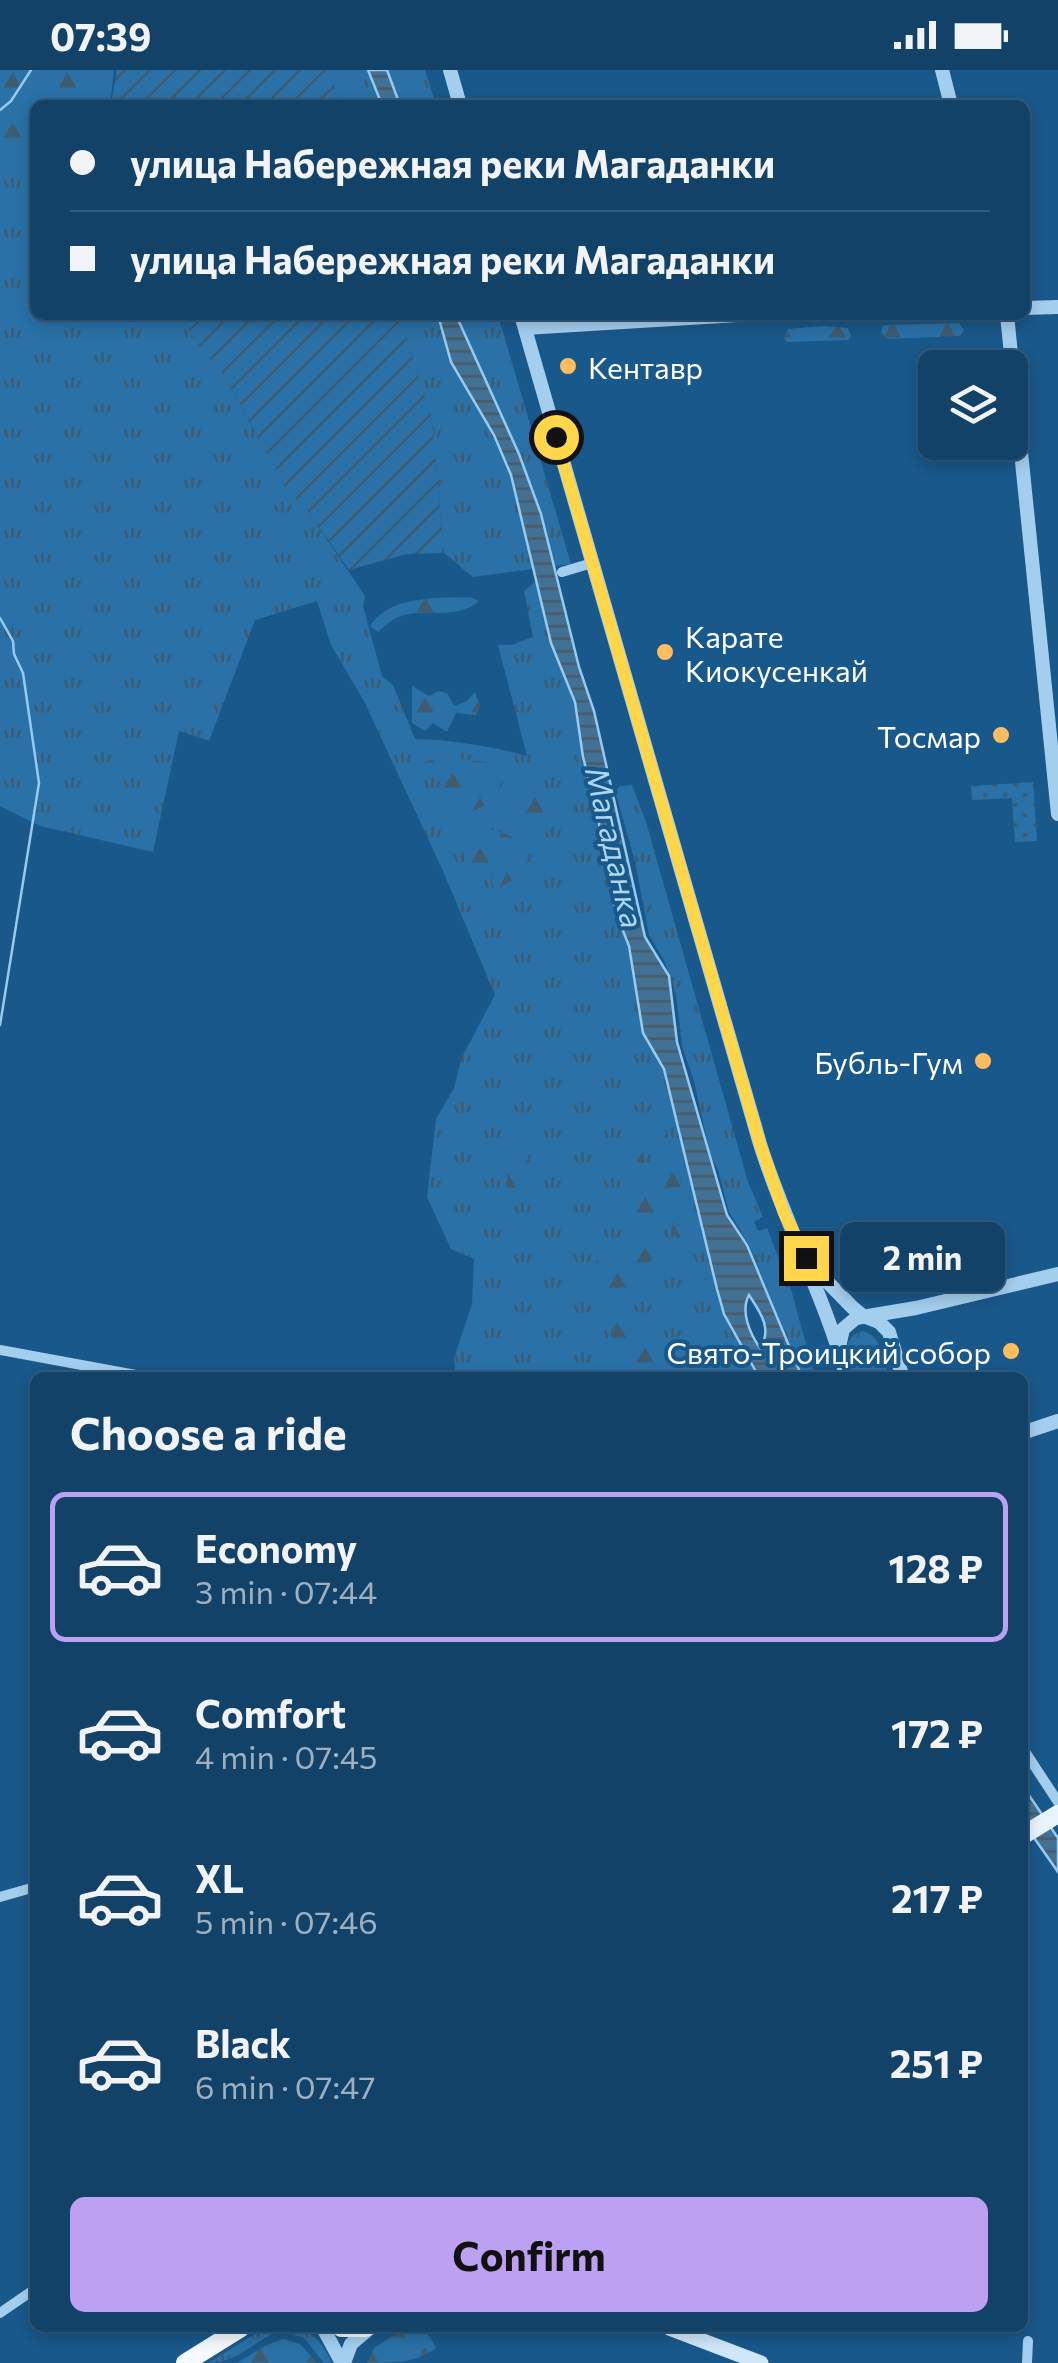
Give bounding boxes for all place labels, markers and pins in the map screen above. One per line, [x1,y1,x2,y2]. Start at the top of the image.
place label: Кентавр [588,348,703,385]
marker: Кентавр [557,355,579,377]
place label: Карате Киокусенкай [685,617,868,688]
marker: Карате Киокусенкай [654,641,676,663]
place label: Тосмар [877,717,981,754]
marker: Тосмар [990,724,1012,746]
place label: Бубль-Гум [814,1043,963,1080]
marker: Бубль-Гум [972,1050,994,1072]
place label: Свято-Троицкий собор [666,1333,991,1370]
marker: Свято-Троицкий собор [1000,1340,1022,1362]

